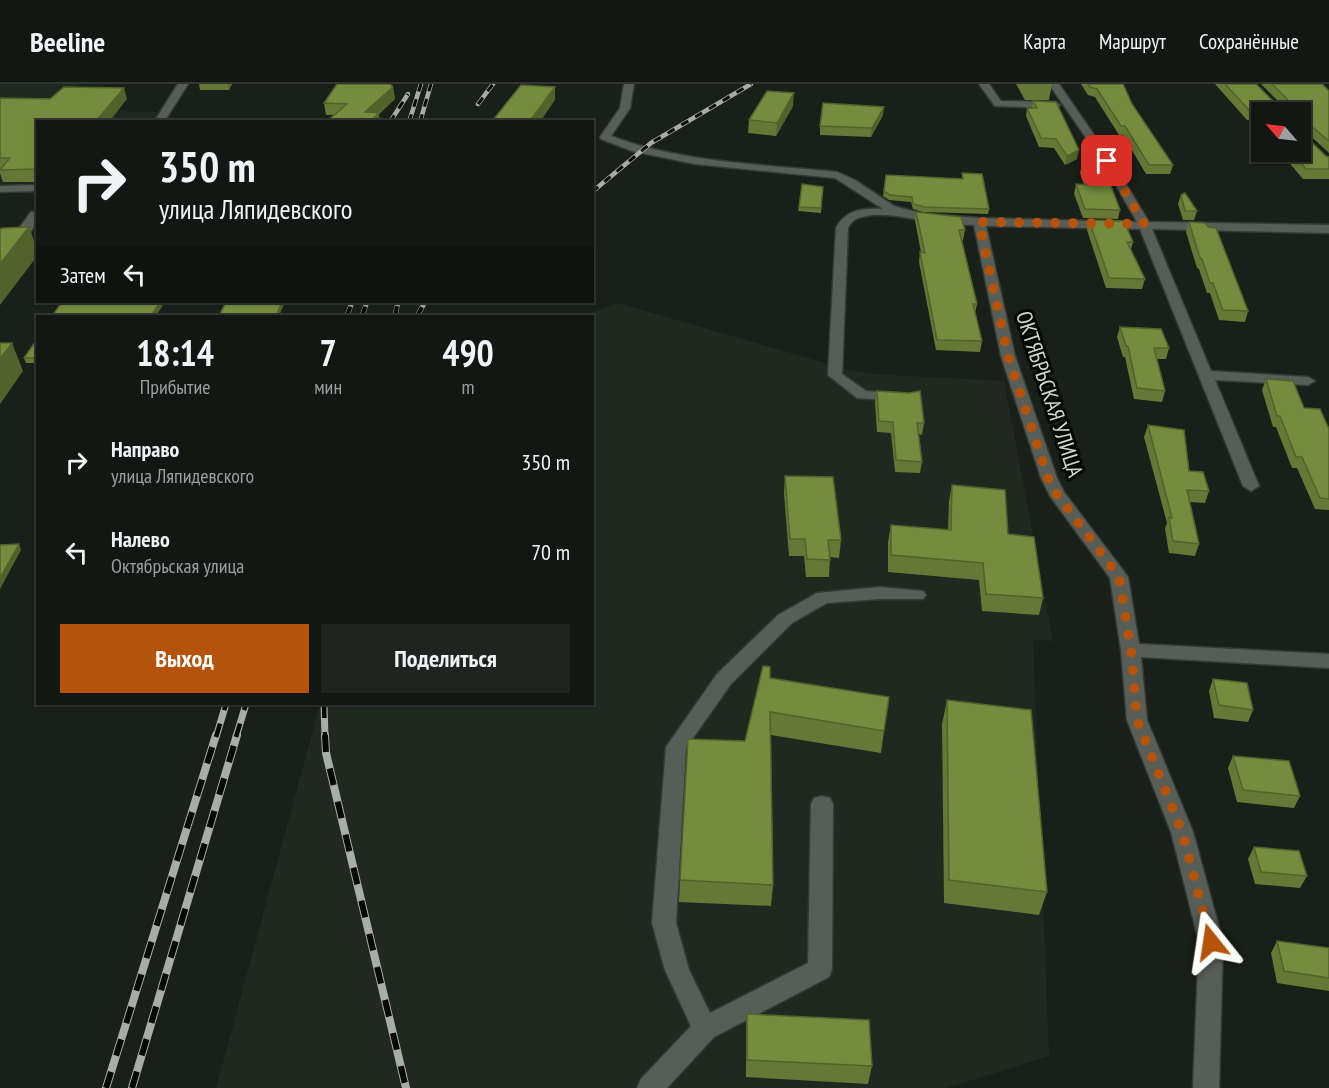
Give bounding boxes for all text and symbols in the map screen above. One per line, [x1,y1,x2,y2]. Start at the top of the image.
text: Beeline [30,23,105,60]
text: Карта [1023,28,1066,55]
text: Маршрут [1099,28,1166,55]
text: Сохранённые [1199,28,1299,55]
north arrow [1251,102,1311,162]
map controls [1251,102,1311,162]
pin [1081,135,1132,186]
text: 350 m [159,139,256,194]
icon: right [60,144,138,222]
icon: arrive [1090,144,1123,177]
text: улица Ляпидевского [159,192,352,226]
icon: left [118,258,151,291]
text: Затем [60,261,106,289]
street label: ОКТЯБРЬСКАЯ УЛИЦА [1010,308,1090,481]
text: 18:14 [136,329,214,376]
text: 7 [320,329,337,376]
text: 490 [442,329,494,376]
text: Прибытие [140,374,211,400]
text: мин [314,374,342,400]
text: m [462,374,475,400]
text: Направо [111,435,179,463]
icon: right [60,446,93,479]
text: 350 m [521,448,570,476]
text: улица Ляпидевского [111,463,254,489]
text: Налево [111,525,170,553]
icon: left [60,536,93,569]
text: 70 m [531,538,570,566]
text: Октябрьская улица [111,553,244,579]
button: Выход [60,624,309,693]
button: Поделиться [321,624,570,693]
position arrow [1179,910,1243,974]

